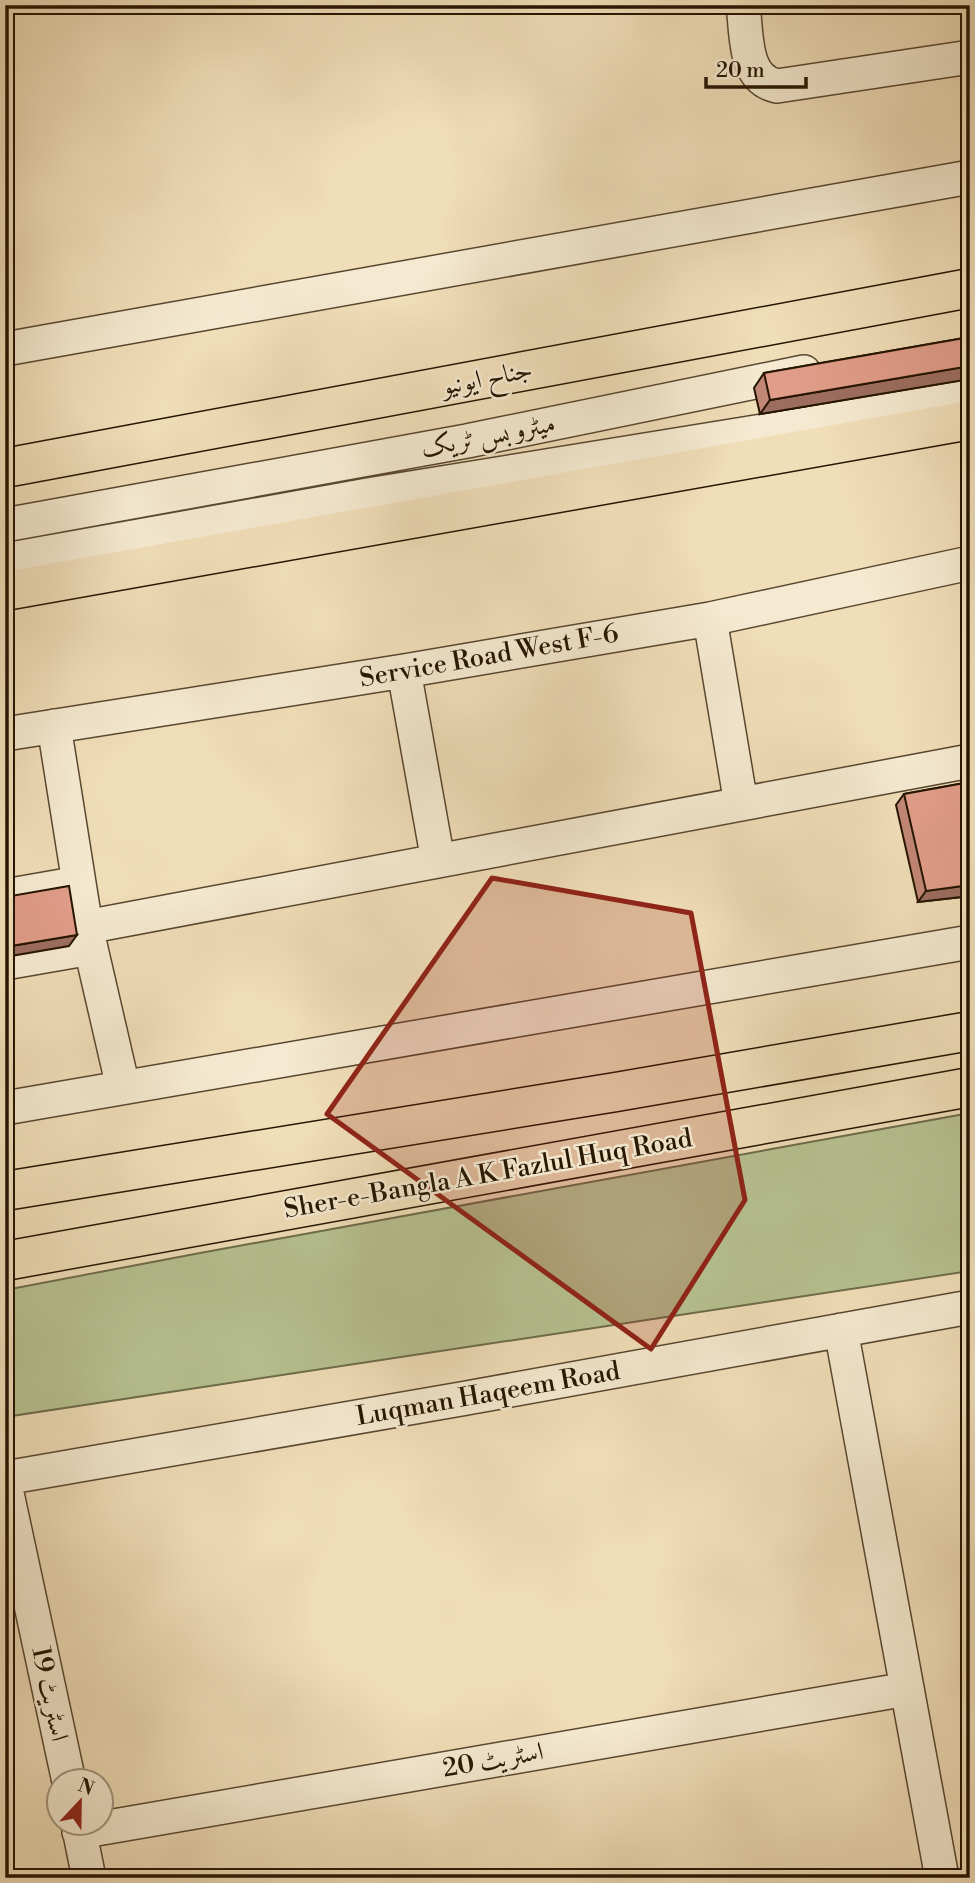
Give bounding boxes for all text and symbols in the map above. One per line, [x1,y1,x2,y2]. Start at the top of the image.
scale bar [706,46,805,90]
text: 20 m [716,58,765,84]
street label: جناح ایونیو [436,354,536,410]
street label: میٹرو بس ٹریک [418,407,558,466]
street label: Service Road West F-6 [357,617,621,695]
street label: Sher-e-Bangla A K Fazlul Huq Road [281,1122,695,1226]
street label: Luqman Haqeem Road [353,1355,623,1433]
street label: اسٹریٹ 19 [24,1644,76,1744]
street label: اسٹریٹ 20 [440,1735,546,1785]
north arrow [46,1768,116,1838]
text: N [75,1773,97,1801]

